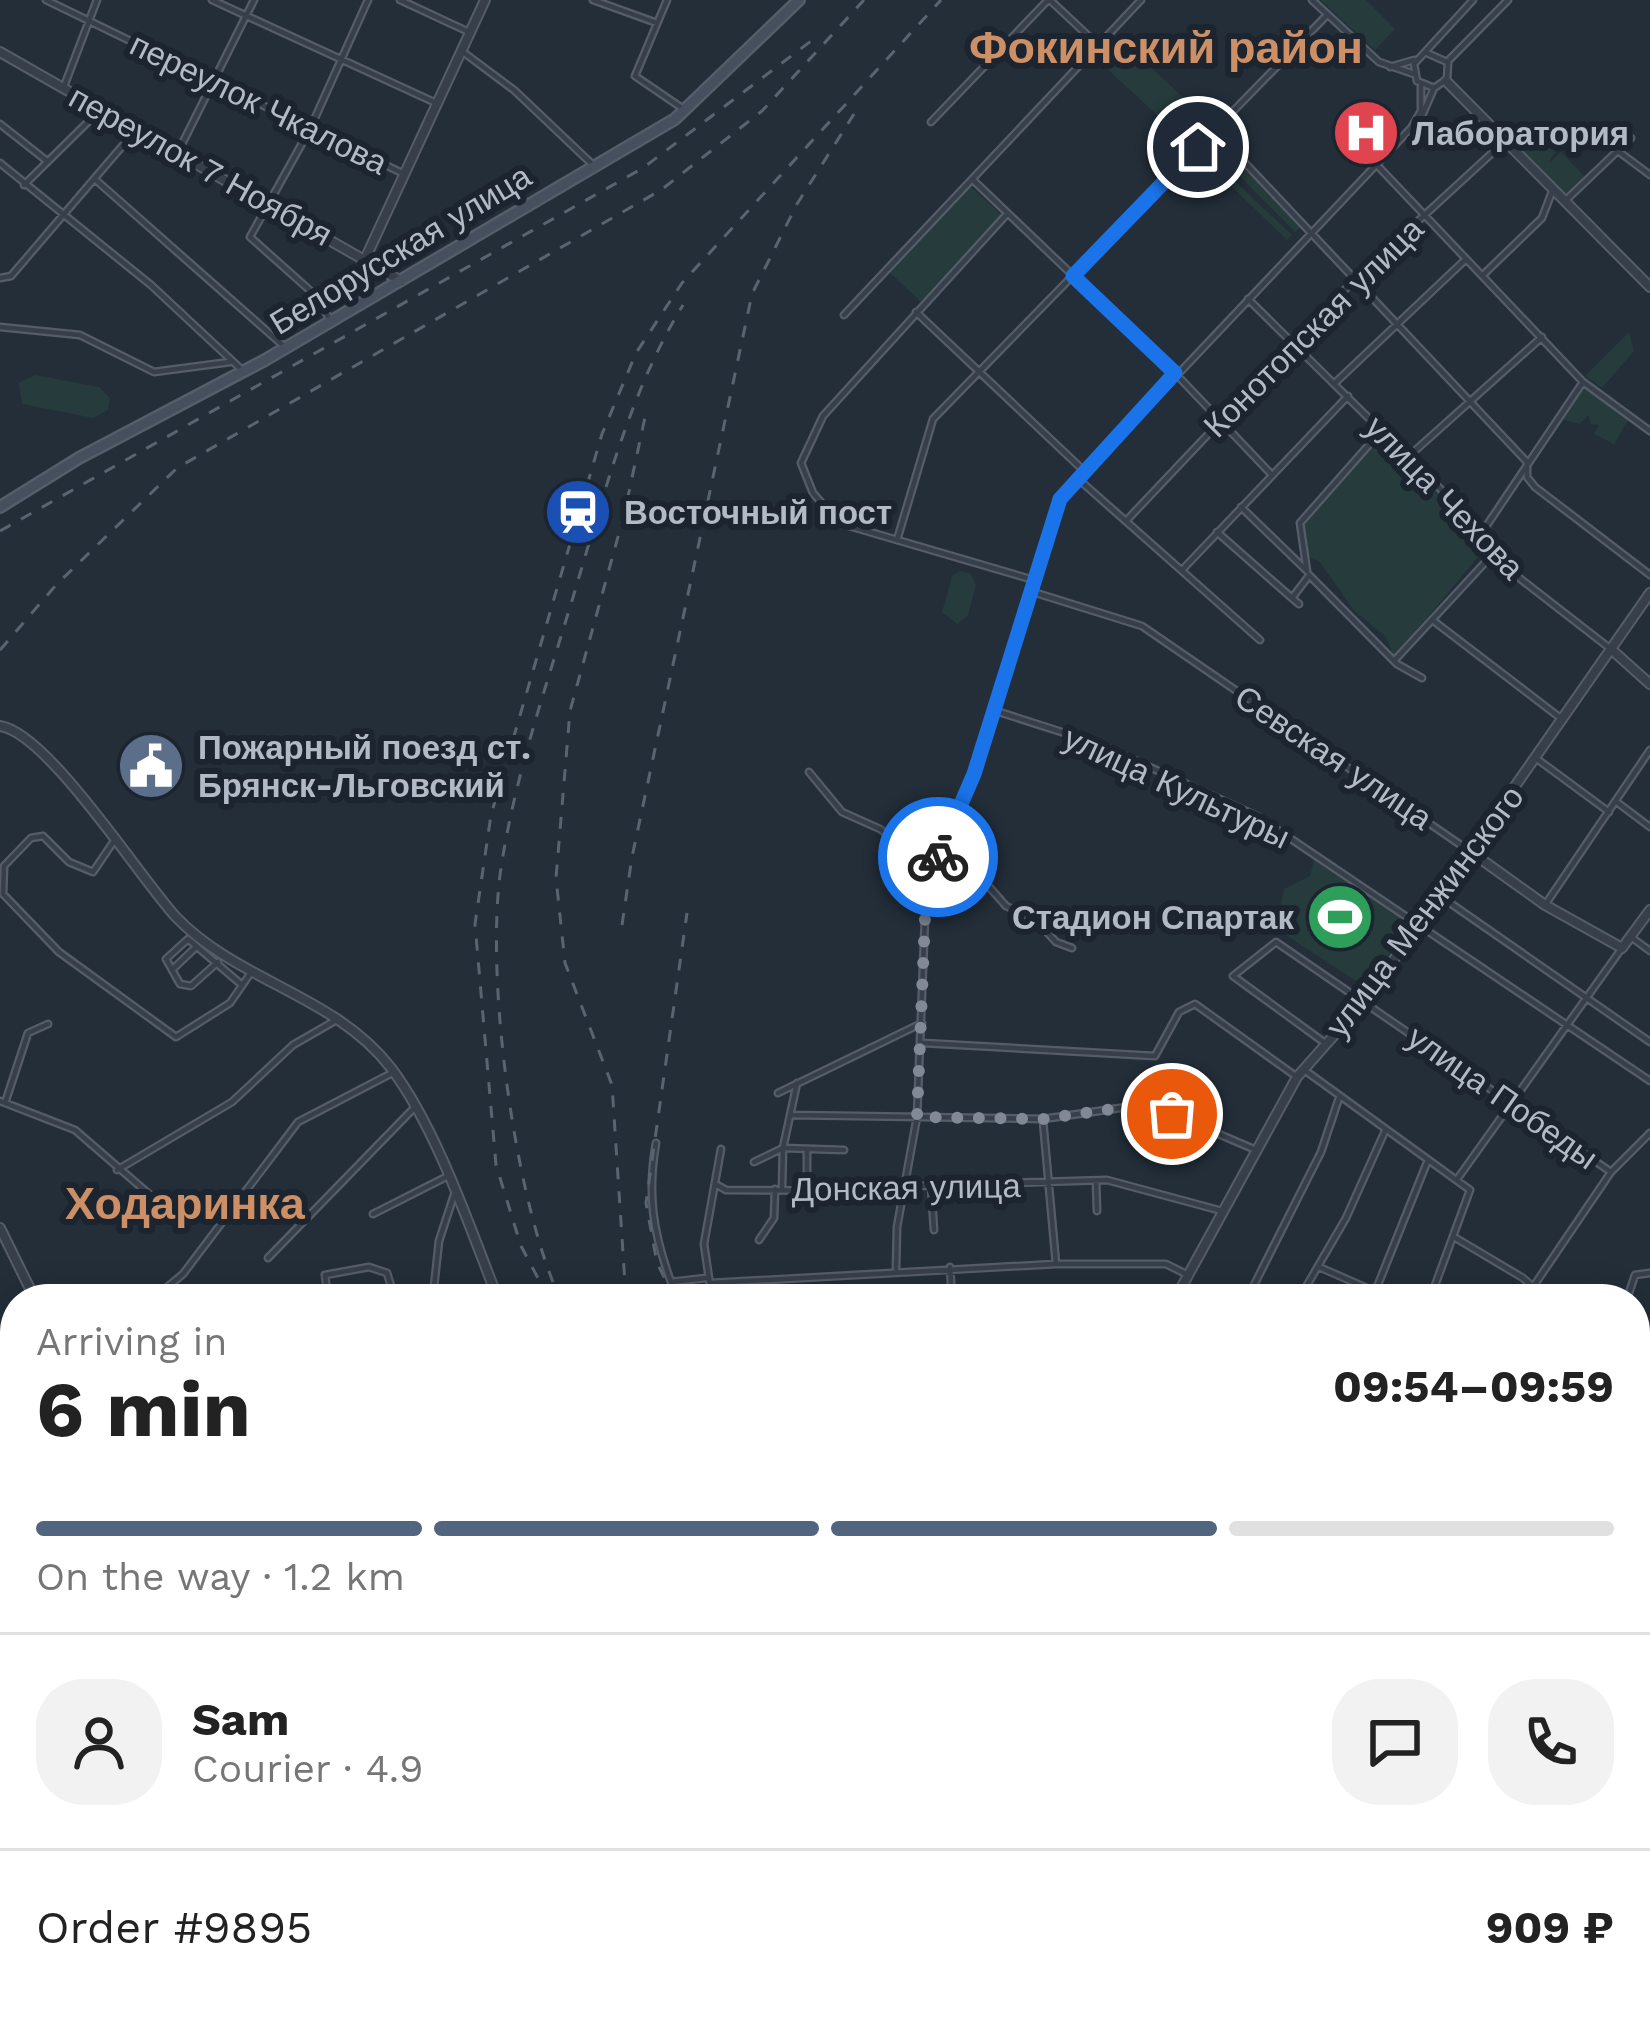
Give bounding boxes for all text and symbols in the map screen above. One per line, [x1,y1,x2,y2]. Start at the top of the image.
district label: Фокинский район [969,21,1363,74]
street label: переулок Чкалова [124,24,394,183]
street label: переулок 7 Ноября [63,77,339,254]
pin [1147,96,1249,198]
hospital icon: Лаборатория [1331,98,1401,168]
icon: home [1165,114,1231,180]
place label: Лаборатория [1412,114,1629,153]
street label: Белорусская улица [263,156,538,343]
street label: Конотопская улица [1196,209,1432,445]
street label: улица Чехова [1357,408,1533,587]
station icon: Восточный пост [543,477,613,547]
place label: Восточный пост [624,493,892,532]
street label: Севская улица [1228,677,1440,838]
street label: улица Культуры [1058,718,1296,857]
place label: Пожарный поезд ст. Брянск-Льговский [198,728,531,805]
public building icon: Пожарный поезд ст. Брянск-Льговский [116,731,186,801]
street label: улица Менжинского [1317,778,1532,1045]
courier [878,797,998,917]
icon: bike [905,824,971,890]
sports icon: Стадион Спартак [1305,882,1375,952]
place label: Стадион Спартак [1012,898,1294,937]
street label: улица Победы [1400,1017,1605,1177]
pin [1121,1063,1223,1165]
icon: bag [1139,1081,1205,1147]
street label: Донская улица [791,1166,1022,1209]
district label: Ходаринка [65,1177,306,1230]
text: Arriving in [36,1319,227,1364]
text: 09:54–09:59 [1333,1360,1614,1413]
text: 6 min [36,1363,251,1455]
text: On the way · 1.2 km [36,1554,405,1599]
button: person [36,1679,162,1805]
button: chat [1332,1679,1458,1805]
button: phone [1488,1679,1614,1805]
text: Sam [192,1693,289,1746]
text: Courier · 4.9 [192,1746,423,1791]
text: Order #9895 [36,1901,312,1954]
text: 909 ₽ [1486,1901,1614,1954]

